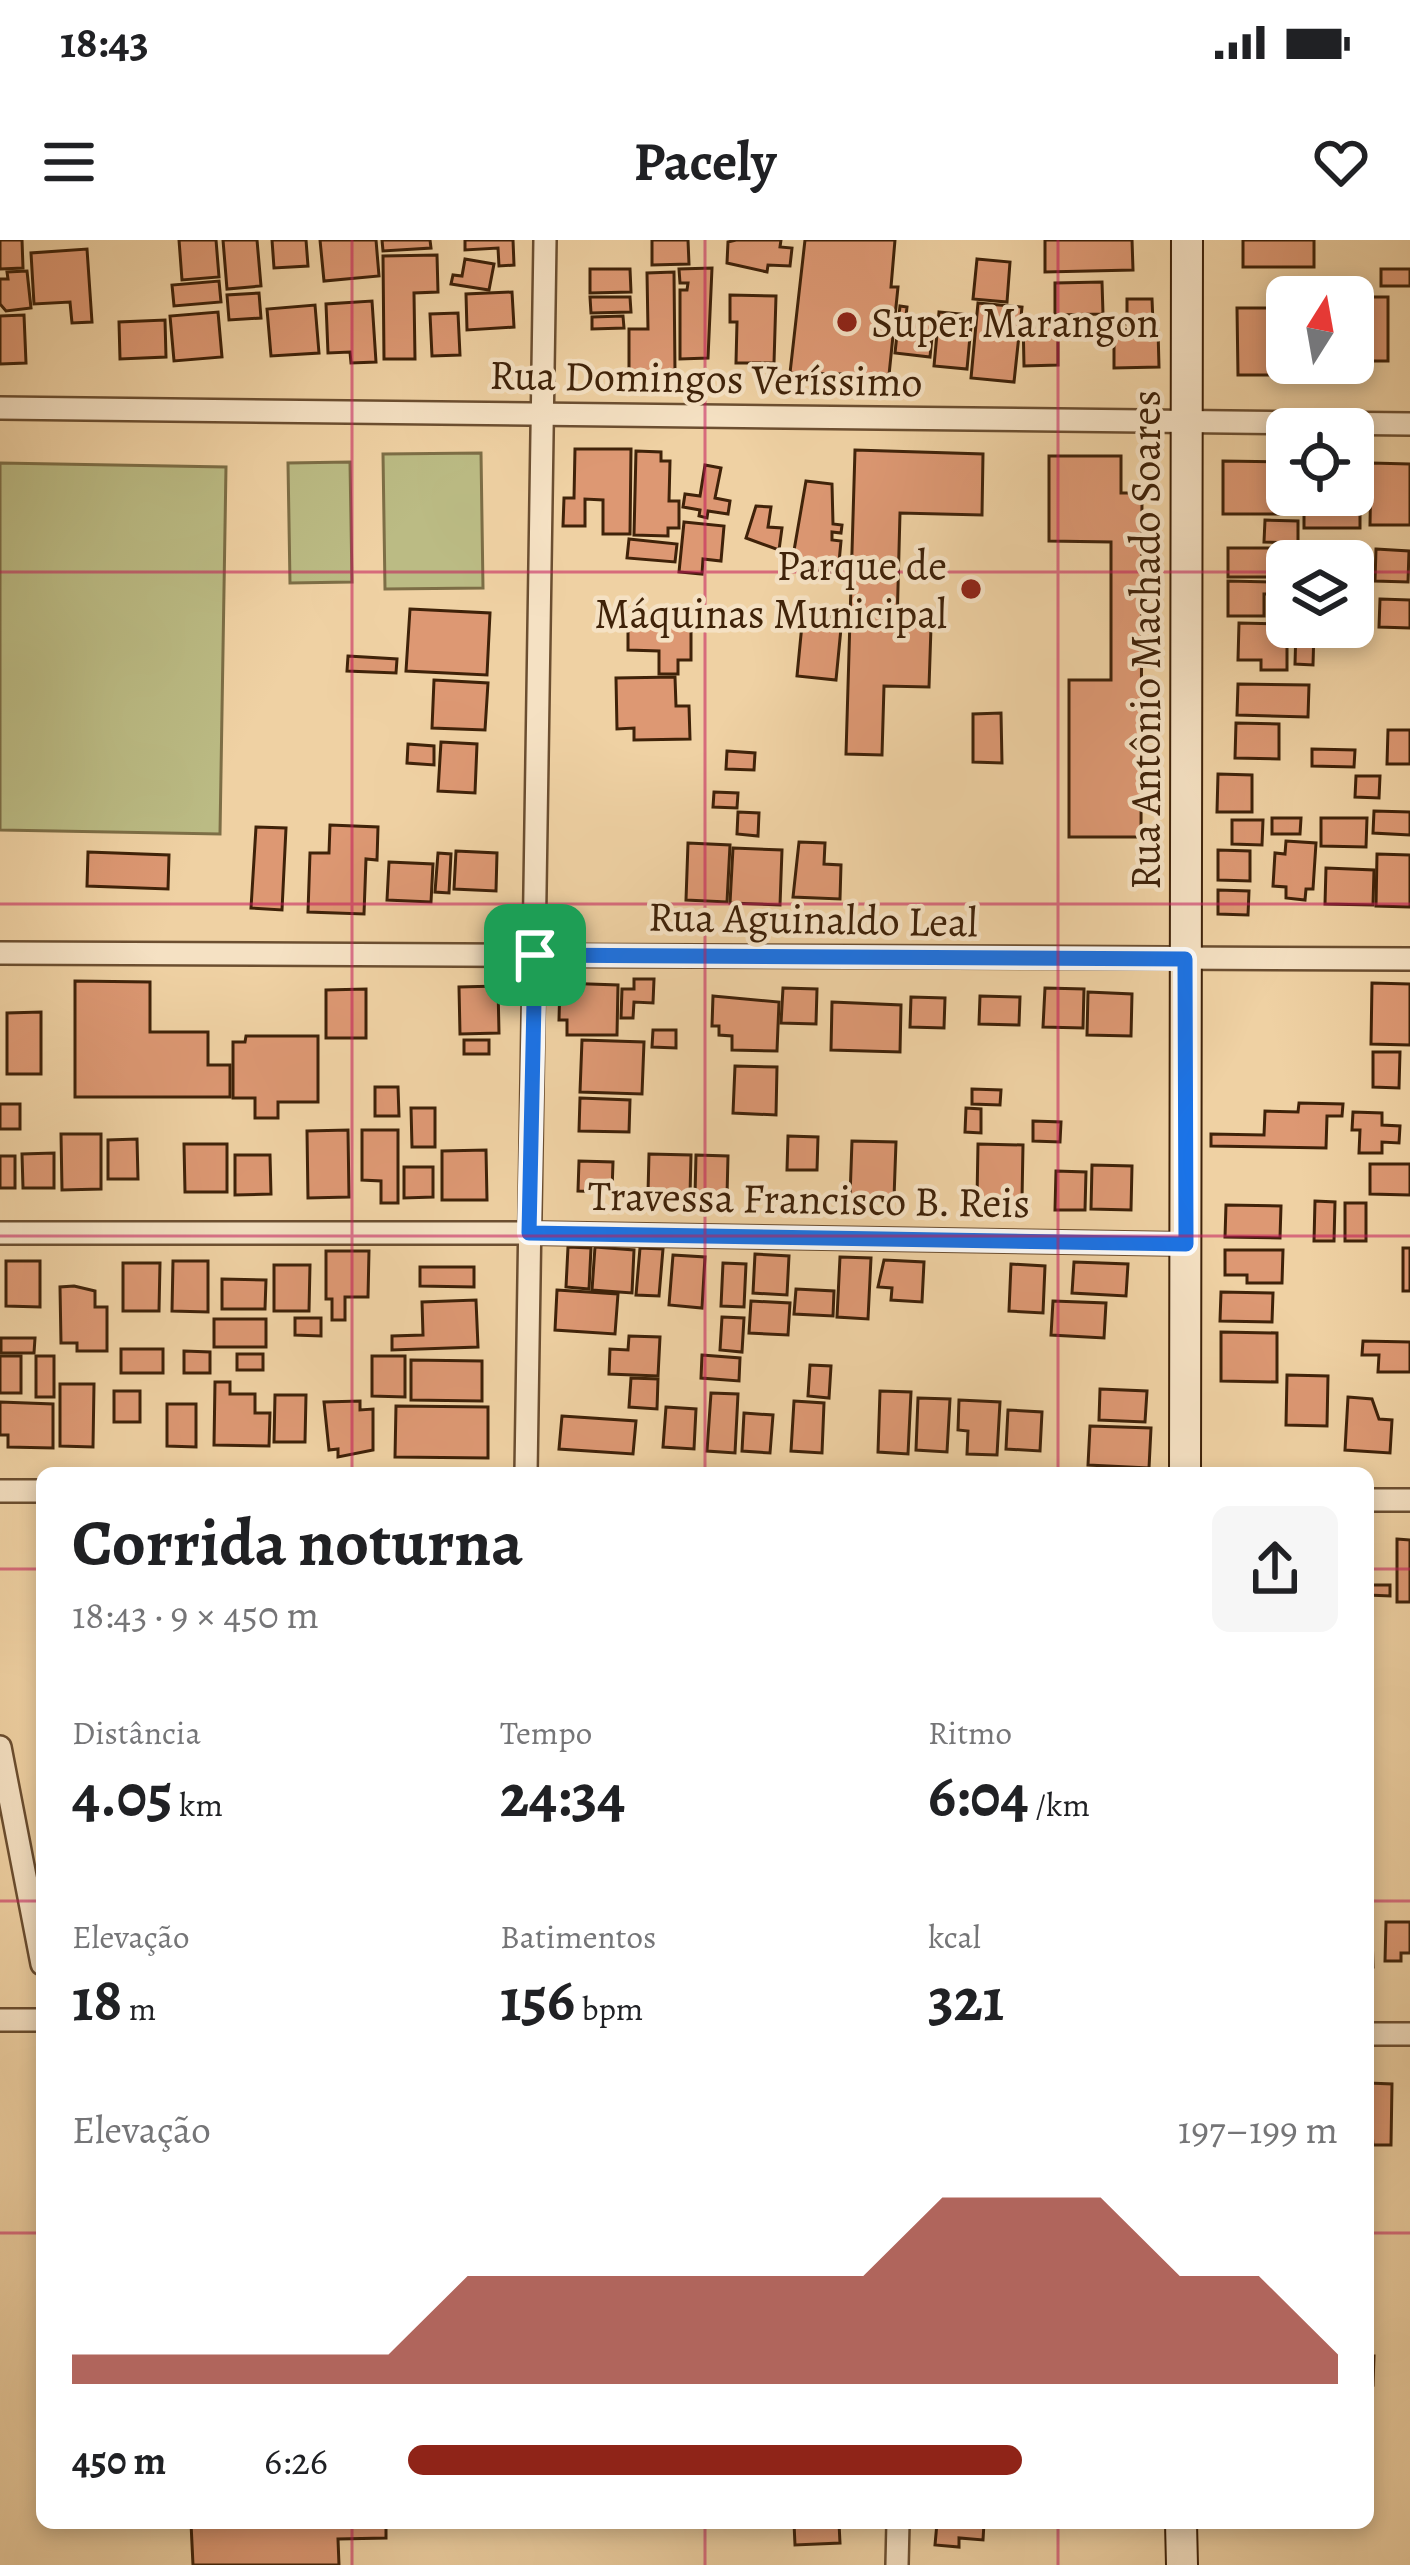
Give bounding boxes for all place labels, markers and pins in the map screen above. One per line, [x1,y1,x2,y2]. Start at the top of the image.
place label: Super Marangon [871,294,1159,351]
marker: Super Marangon [834,309,860,335]
place label: Parque de Máquinas Municipal [594,537,947,642]
marker: Parque de Máquinas Municipal [958,576,984,602]
pin [484,904,586,1006]

